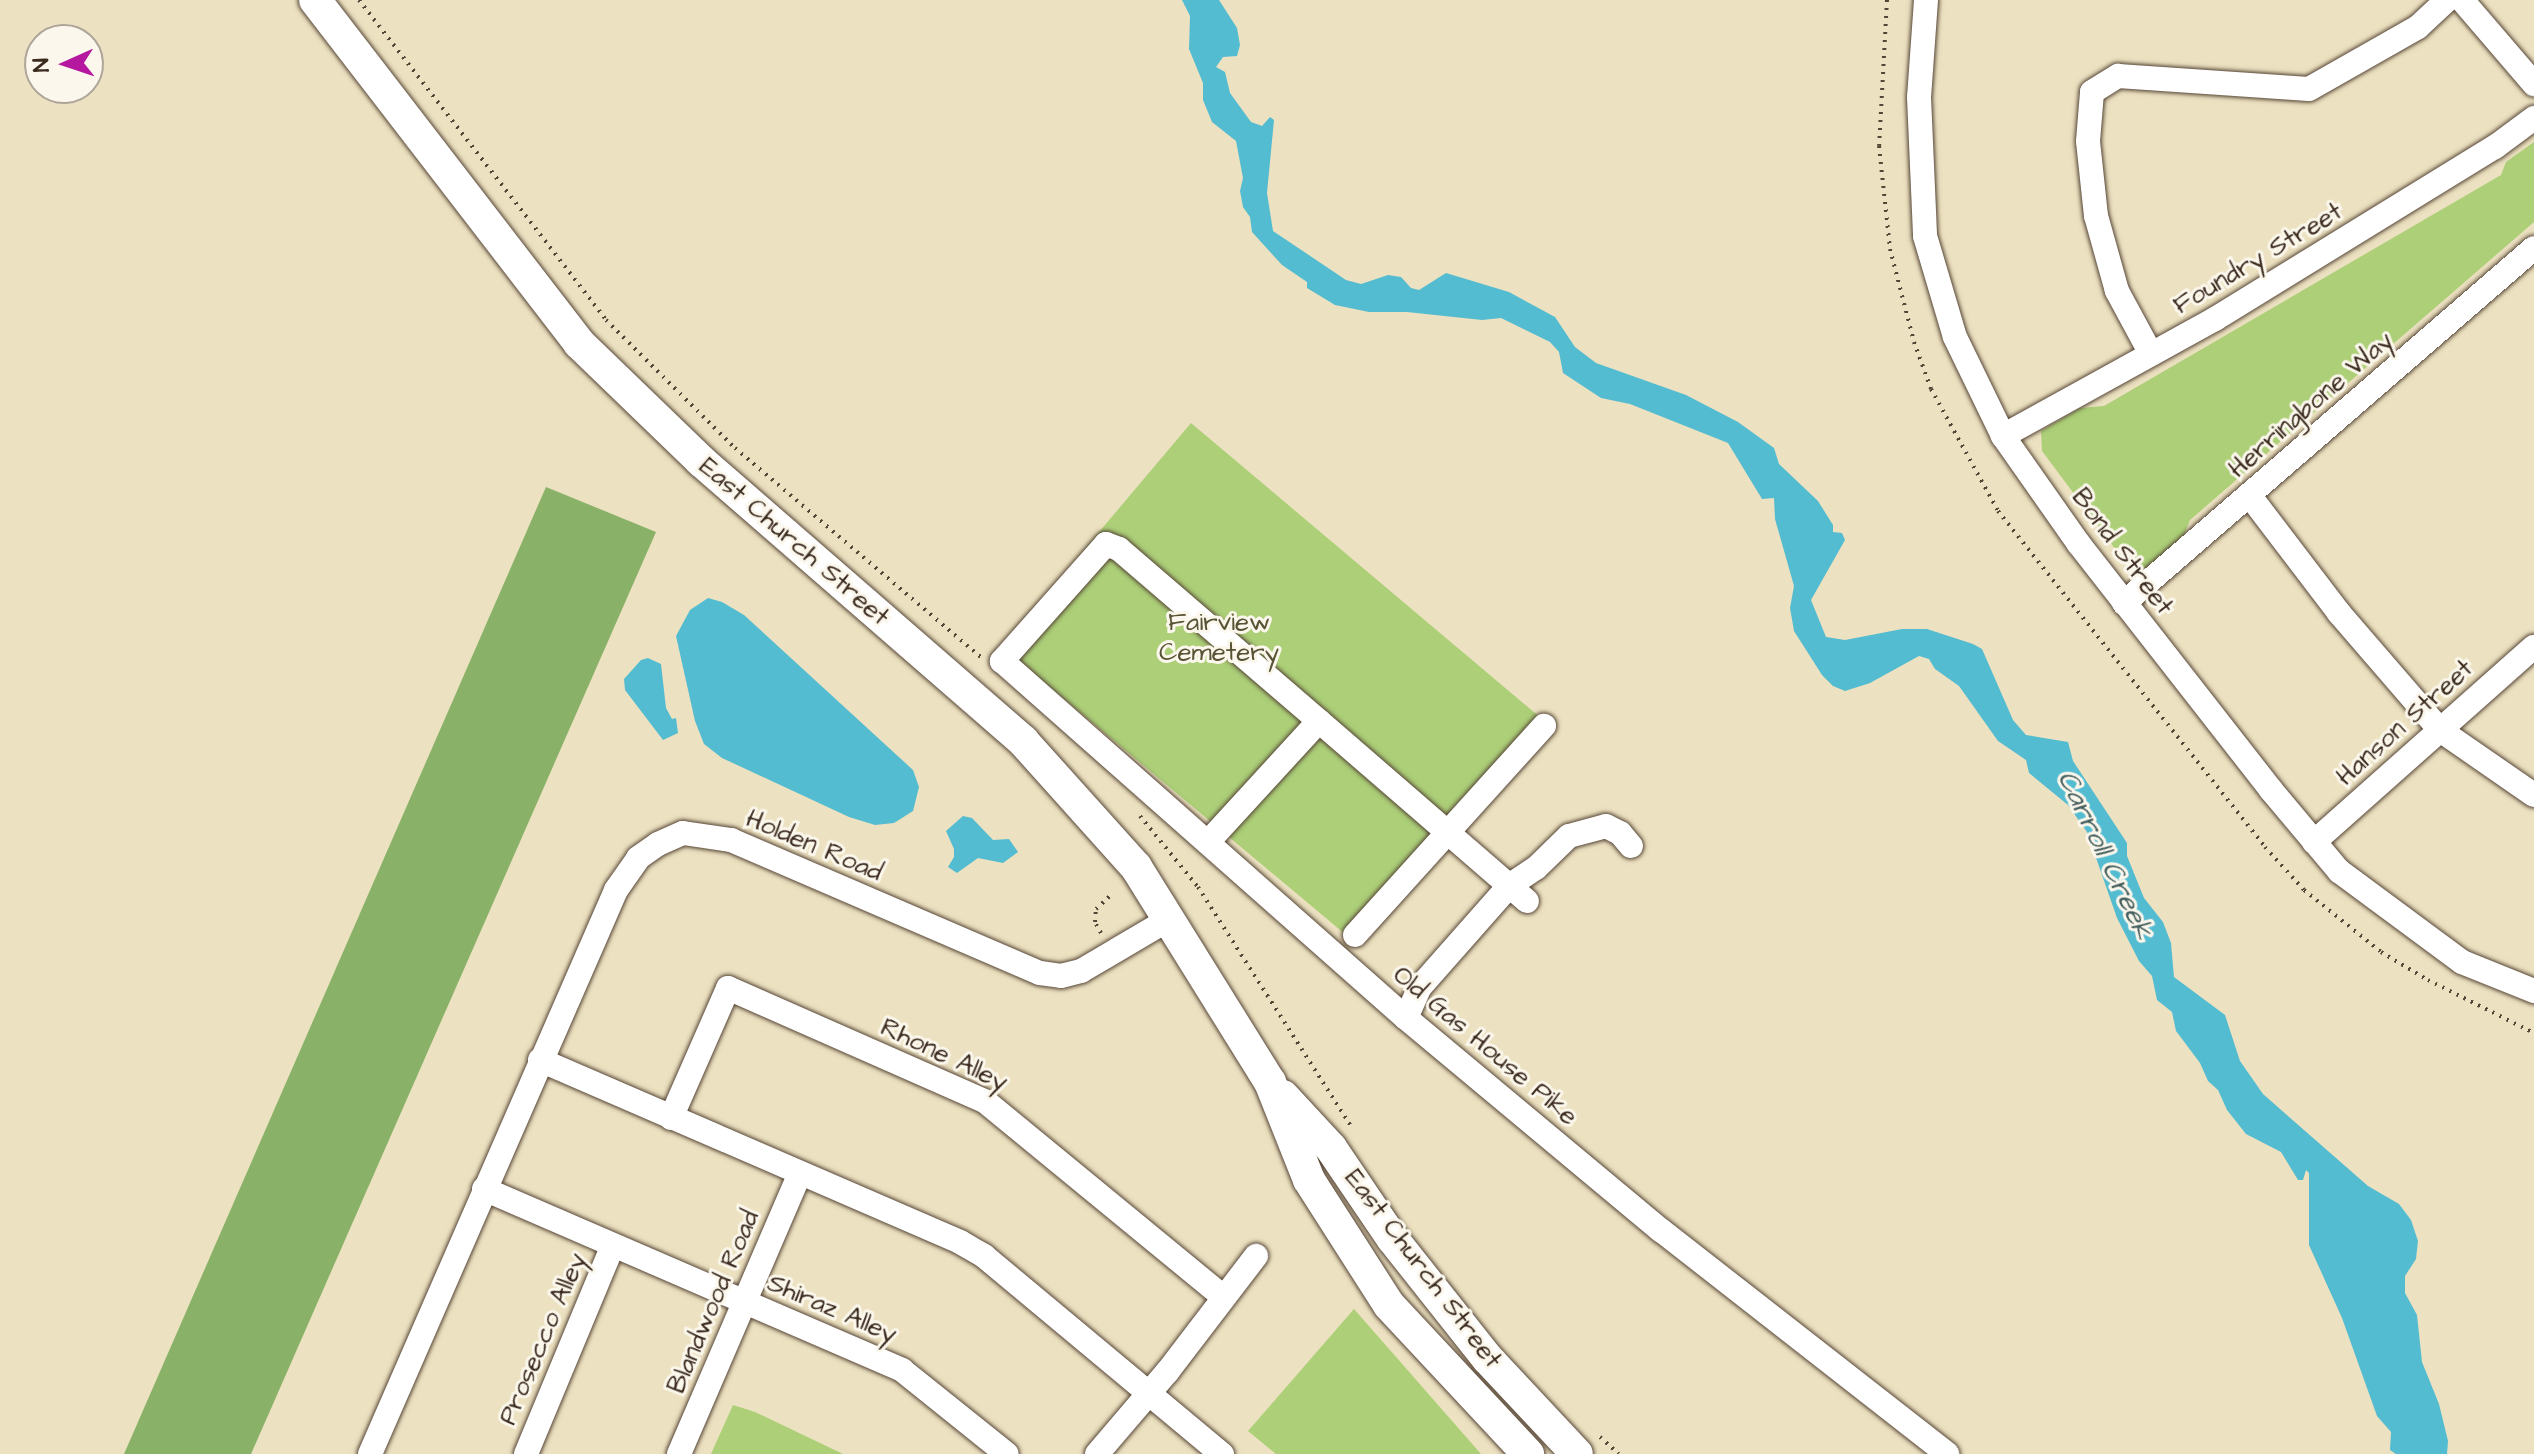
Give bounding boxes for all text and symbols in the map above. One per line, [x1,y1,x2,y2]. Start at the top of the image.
north arrow [24,24,104,104]
text: N [26,57,57,73]
street label: Foundry Street [2168,196,2348,322]
street label: Herringbone Way [2222,325,2400,485]
street label: East Church Street [693,451,895,633]
street label: Bond Street [2064,483,2180,621]
park label: Fairview Cemetery [1159,607,1279,668]
street label: Hanson Street [2330,653,2480,793]
water label: Carroll Creek [2050,765,2160,945]
street label: Holden Road [741,803,887,889]
street label: Old Gas House Pike [1386,960,1584,1132]
street label: Rhone Alley [875,1012,1013,1098]
street label: East Church Street [1338,1163,1508,1375]
street label: Blandwood Road [661,1206,767,1398]
street label: Prosecco Alley [493,1248,593,1430]
street label: Shiraz Alley [763,1268,901,1350]

